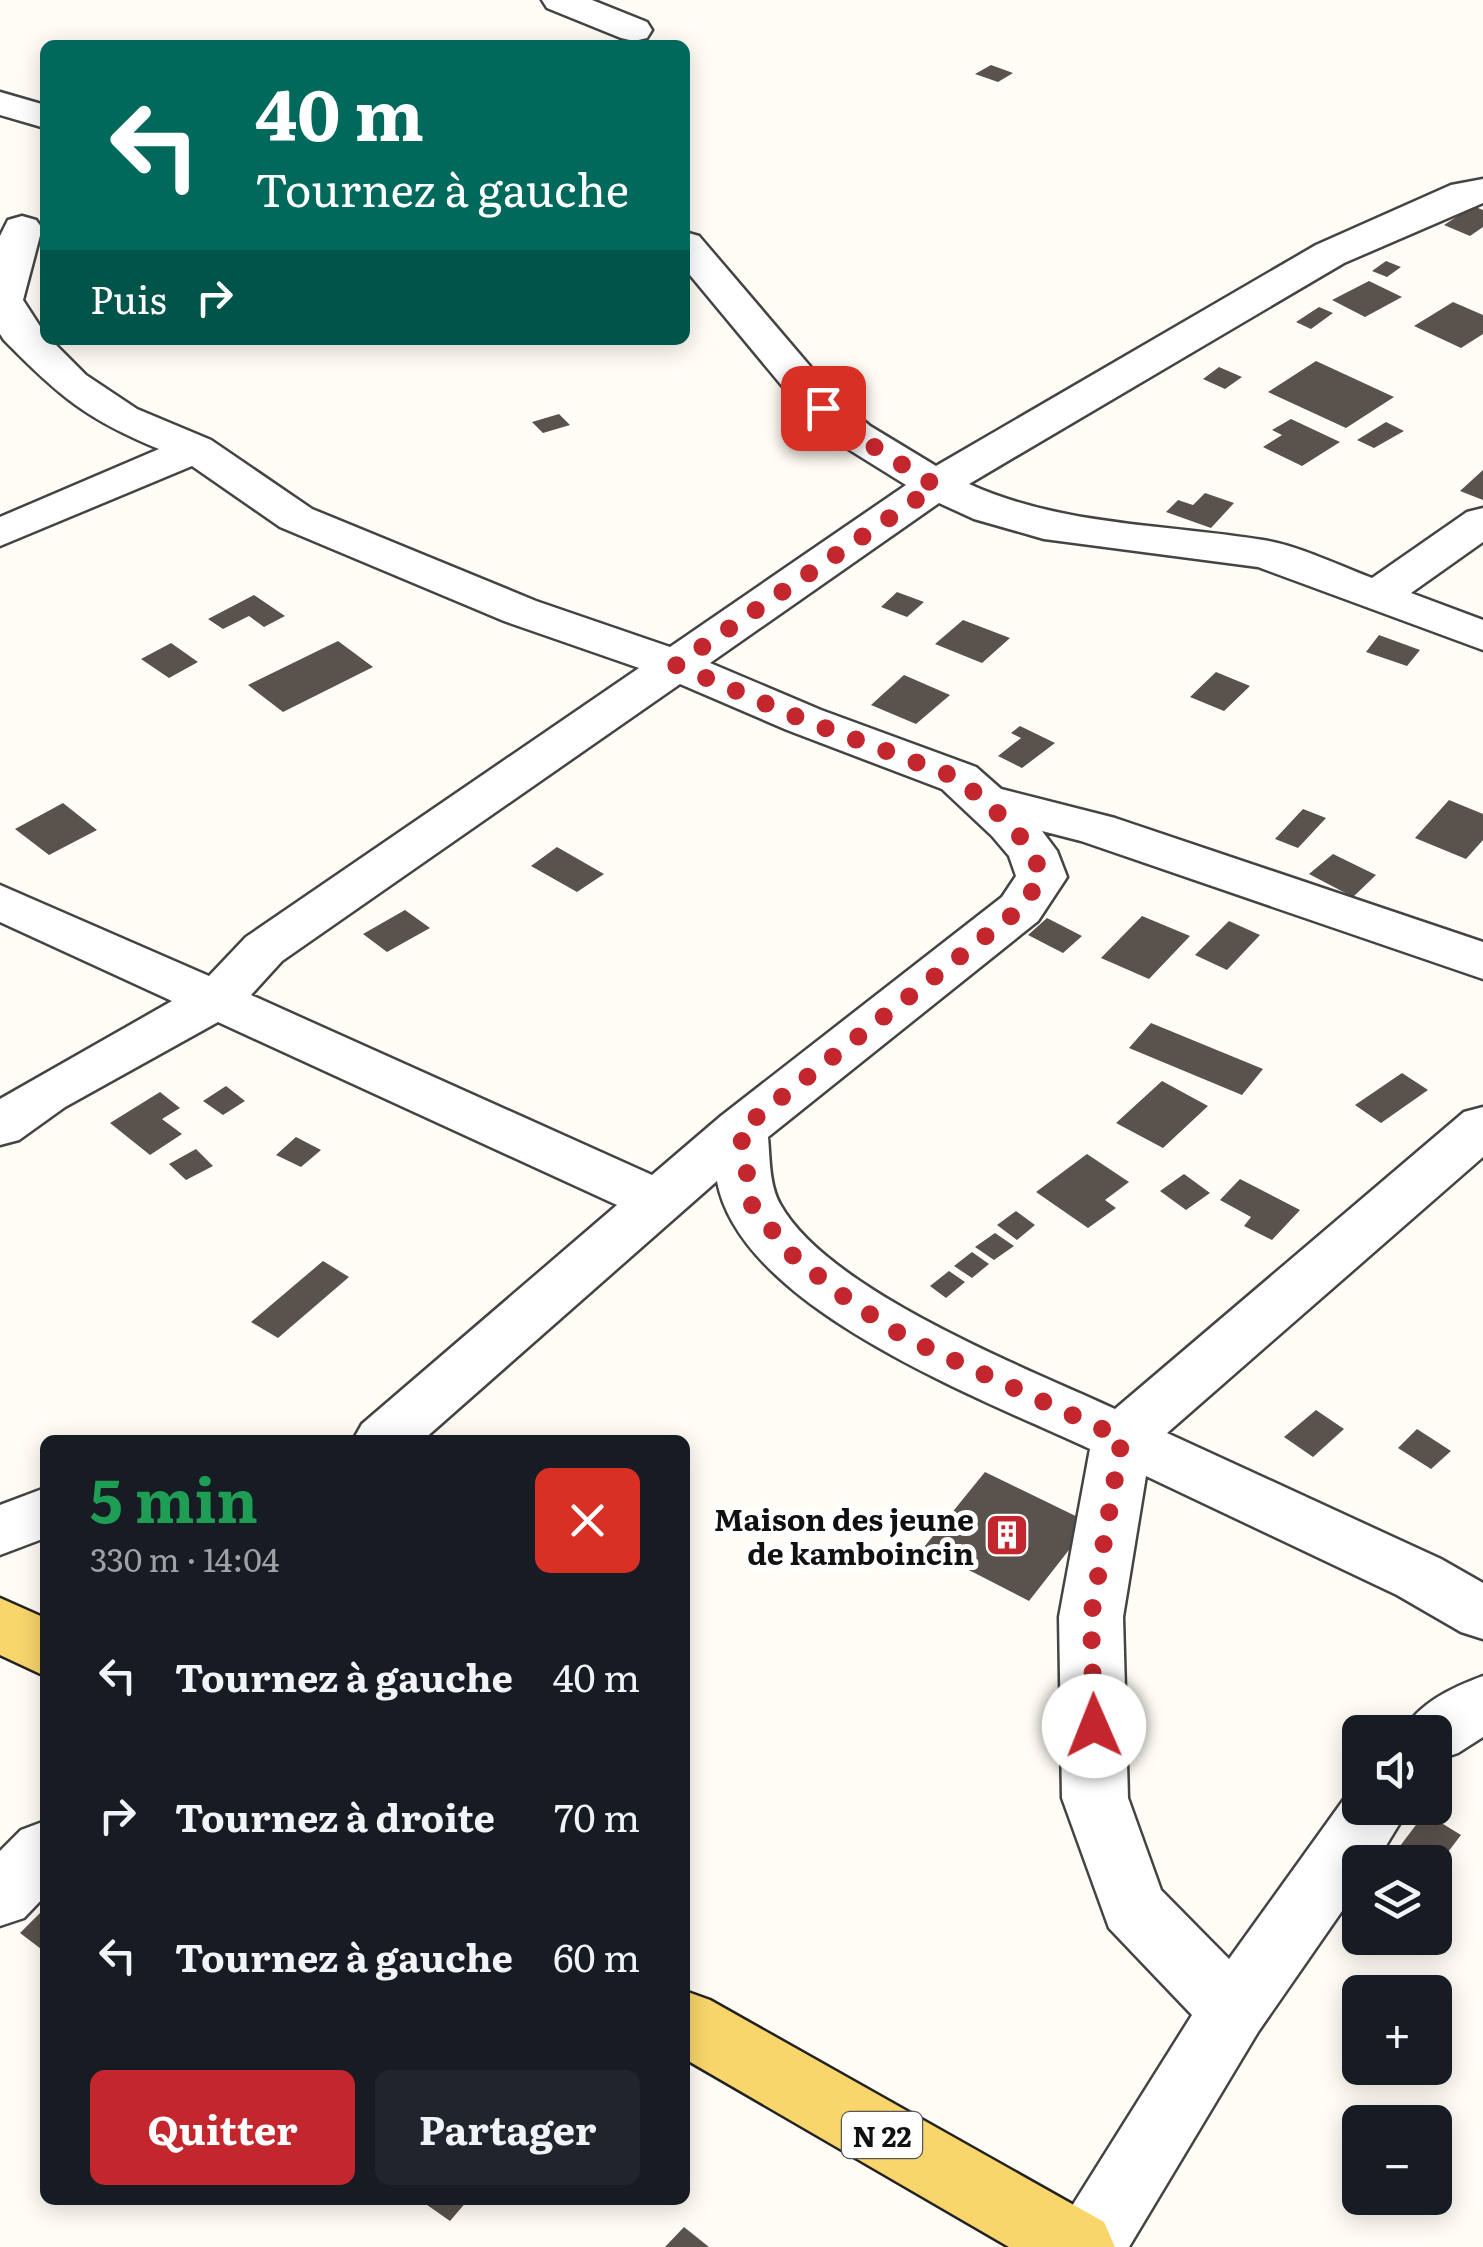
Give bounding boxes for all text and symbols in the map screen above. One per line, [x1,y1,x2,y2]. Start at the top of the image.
text: 40 m [255,59,424,163]
icon: left [90,80,220,210]
text: Tournez à gauche [255,154,629,221]
text: Puis [90,269,167,326]
icon: right [187,270,242,325]
pin [781,366,866,451]
icon: arrive [796,381,851,436]
text: 5 min [90,1452,258,1541]
button: close [535,1468,640,1573]
place label: Maison des jeune de kamboincin [714,1496,974,1574]
building icon: Maison des jeune de kamboincin [984,1512,1030,1558]
text: 330 m · 14:04 [90,1534,279,1582]
text: Tournez à gauche [175,1647,513,1704]
text: 40 m [553,1647,640,1704]
icon: left [90,1648,145,1703]
position arrow [1042,1674,1146,1778]
map controls [1342,1715,1452,2215]
button: sound [1342,1715,1452,1825]
text: Tournez à droite [175,1787,495,1844]
text: 70 m [554,1787,640,1844]
icon: right [90,1788,145,1843]
button: layers [1342,1845,1452,1955]
text: Tournez à gauche [175,1927,513,1984]
text: 60 m [553,1927,640,1984]
icon: left [90,1928,145,1983]
button: + [1342,1975,1452,2085]
button: Quitter [90,2070,355,2185]
button: Partager [375,2070,640,2185]
button: − [1342,2105,1452,2215]
road number: N 22 [842,2112,922,2158]

